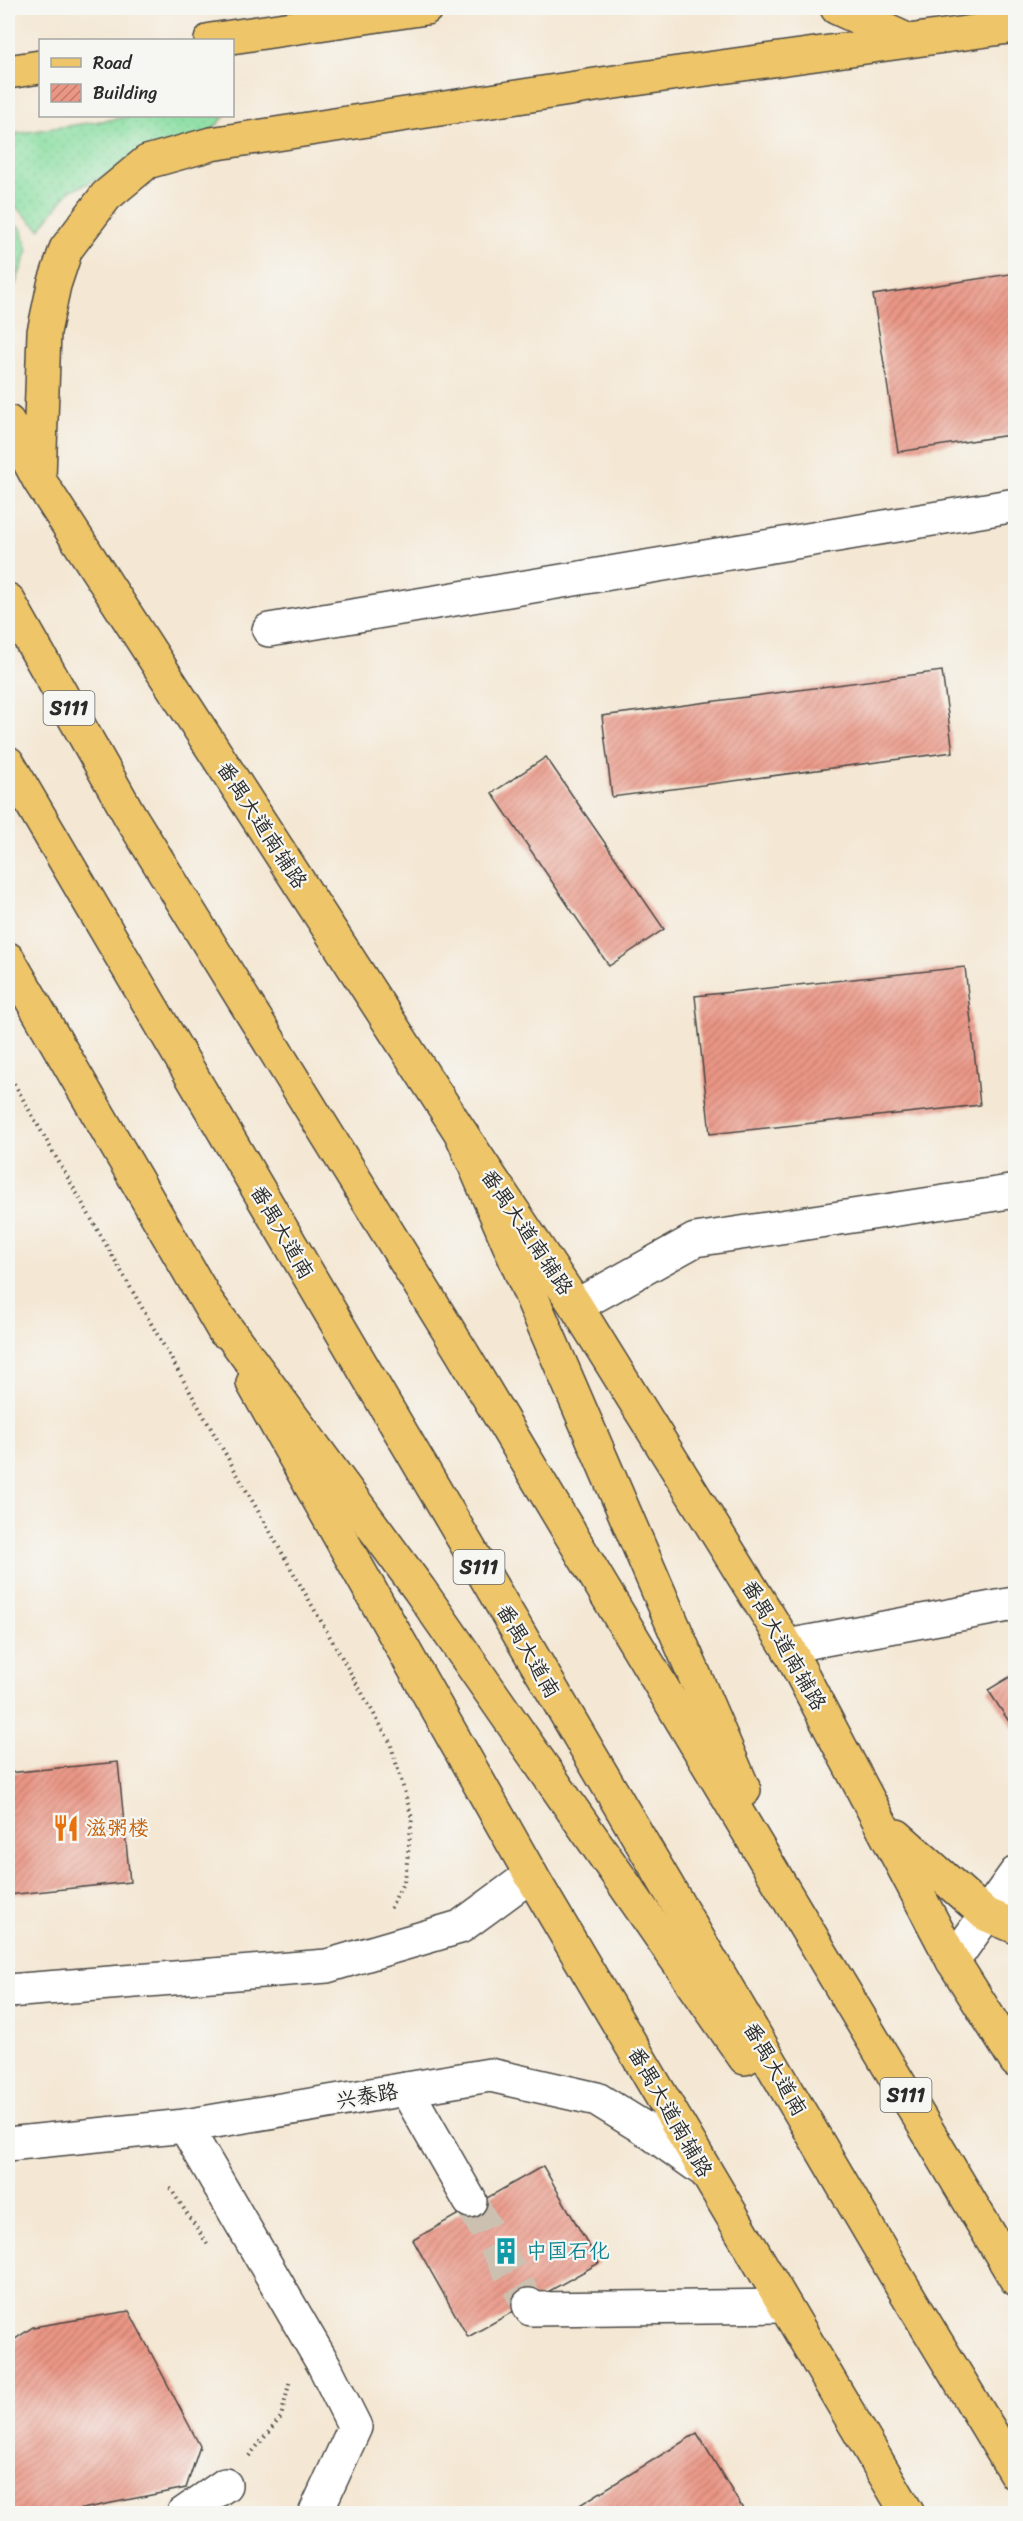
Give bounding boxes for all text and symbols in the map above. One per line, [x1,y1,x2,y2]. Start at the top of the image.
legend [39,39,234,117]
text: Road [93,47,133,79]
text: Building [93,77,157,109]
road number: S111 [44,691,94,725]
street label: 番禺大道南辅路 [206,753,318,897]
street label: 番禺大道南辅路 [470,1160,584,1304]
street label: 番禺大道南 [239,1177,325,1287]
road number: S111 [454,1550,504,1584]
street label: 番禺大道南辅路 [731,1572,837,1718]
street label: 番禺大道南 [485,1596,571,1706]
place label: 滋粥楼 [86,1809,149,1847]
restaurant icon: 滋粥楼 [51,1813,81,1843]
street label: 番禺大道南 [732,2014,818,2124]
street label: 番禺大道南辅路 [617,2039,723,2185]
street label: 兴泰路 [333,2072,401,2120]
road number: S111 [880,2078,932,2112]
place label: 中国石化 [526,2232,610,2270]
building icon: 中国石化 [491,2236,521,2266]

